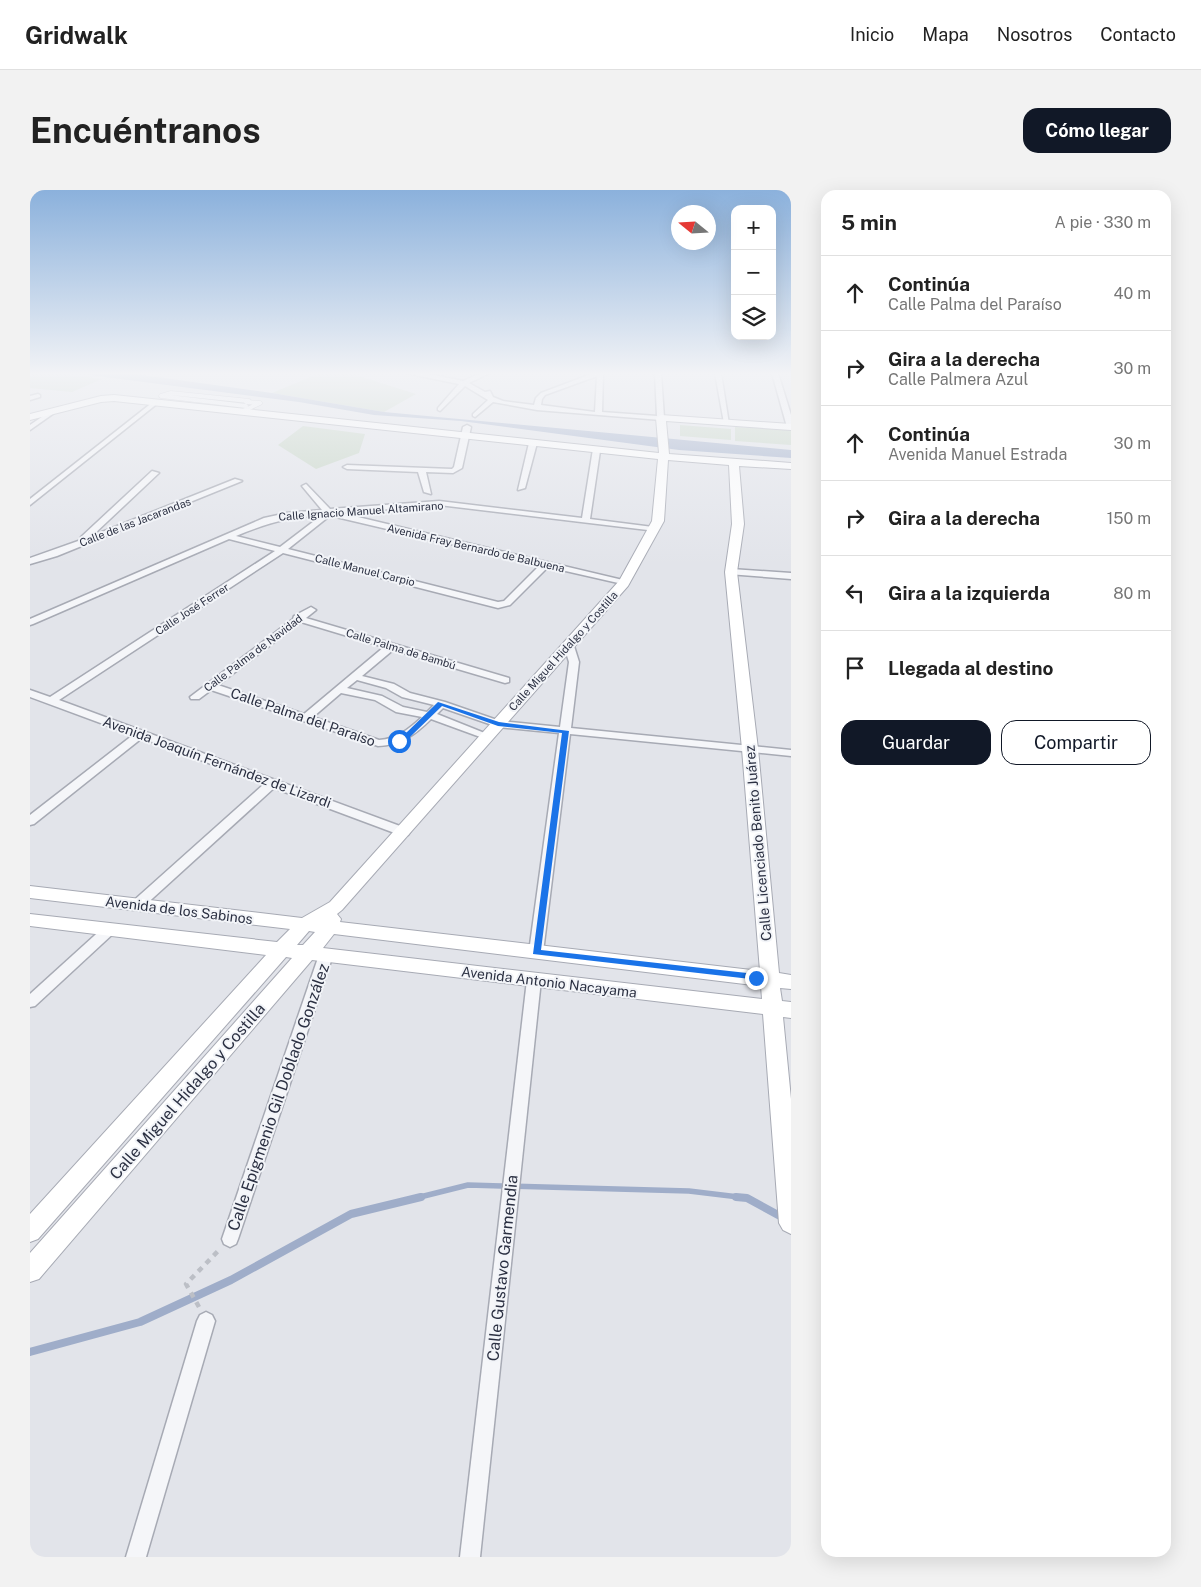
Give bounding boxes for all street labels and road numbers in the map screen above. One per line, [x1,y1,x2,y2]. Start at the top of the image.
street label: Calle de las Jacarandas [78,495,193,549]
street label: Calle Ignacio Manuel Altamirano [278,499,444,523]
street label: Avenida Fray Bernardo de Balbuena [386,522,566,574]
street label: Calle Manuel Carpio [314,552,416,588]
street label: Calle José Ferrer [153,581,231,637]
street label: Calle Miguel Hidalgo y Costilla [506,589,620,713]
street label: Calle Palma de Navidad [201,612,305,694]
street label: Calle Palma de Bambú [345,627,457,671]
street label: Calle Palma del Paraíso [229,685,378,749]
street label: Avenida Joaquín Fernández de Lizardi [101,713,333,811]
street label: Calle Licenciado Benito Juárez [741,744,775,942]
street label: Avenida de los Sabinos [104,893,254,927]
street label: Calle Epigmenio Gil Doblado González [224,961,333,1233]
street label: Avenida Antonio Nacayama [460,963,638,1001]
street label: Calle Miguel Hidalgo y Costilla [106,999,269,1183]
street label: Calle Gustavo Garmendia [483,1174,522,1362]

